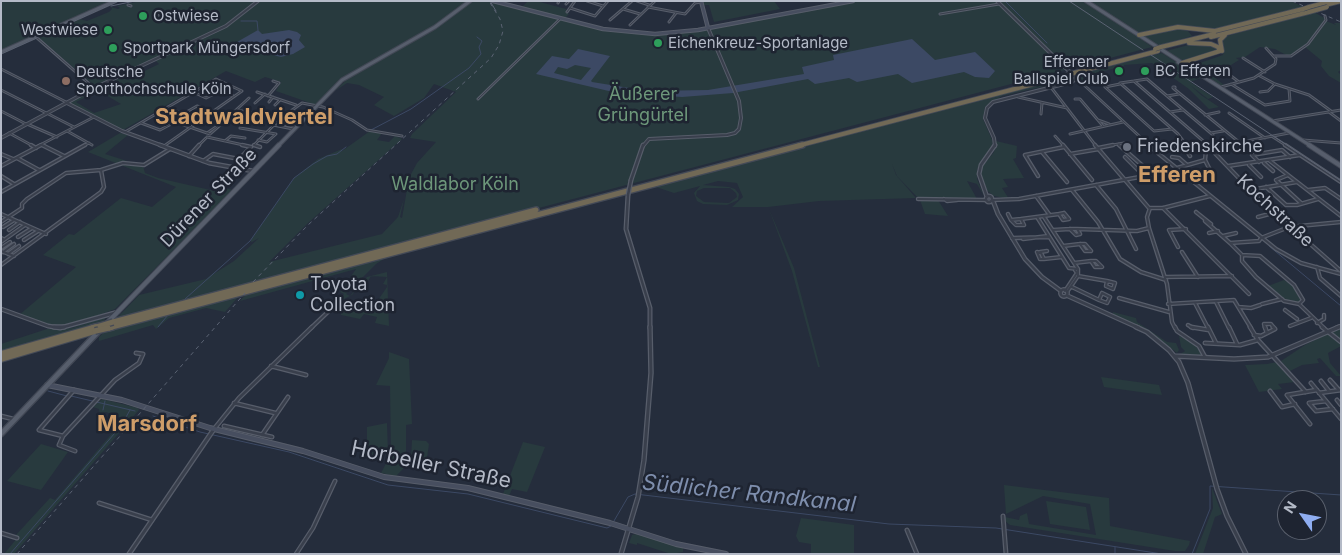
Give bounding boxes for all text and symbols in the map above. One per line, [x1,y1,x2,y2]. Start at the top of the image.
place label: Ostwiese [153,7,219,25]
marker: Ostwiese [137,10,149,22]
place label: Westwiese [21,21,98,39]
marker: Westwiese [102,24,114,36]
place label: Eichenkreuz-Sportanlage [668,34,848,52]
marker: Eichenkreuz-Sportanlage [652,37,664,49]
place label: Sportpark Müngersdorf [123,39,290,57]
marker: Sportpark Müngersdorf [107,42,119,54]
place label: Efferener Ballspiel Club [1014,53,1109,88]
place label: BC Efferen [1155,62,1231,80]
place label: Deutsche Sporthochschule Köln [76,63,232,98]
marker: Efferener Ballspiel Club [1113,65,1125,77]
marker: BC Efferen [1139,65,1151,77]
marker: Deutsche Sporthochschule Köln [60,75,72,87]
park label: Äußerer Grüngürtel [598,84,688,126]
district label: Stadtwaldviertel [155,104,333,130]
place label: Friedenskirche [1137,136,1263,158]
marker: Friedenskirche [1121,141,1133,153]
street label: Dürener Straße [156,144,262,252]
district label: Efferen [1138,162,1216,188]
street label: Kochstraße [1232,170,1318,252]
park label: Waldlabor Köln [391,174,519,196]
place label: Toyota Collection [310,274,395,316]
marker: Toyota Collection [294,289,306,301]
district label: Marsdorf [97,411,197,437]
street label: Horbeller Straße [349,436,513,494]
water label: Südlicher Randkanal [641,470,857,518]
north arrow [1277,490,1327,540]
text: N [1280,498,1300,516]

